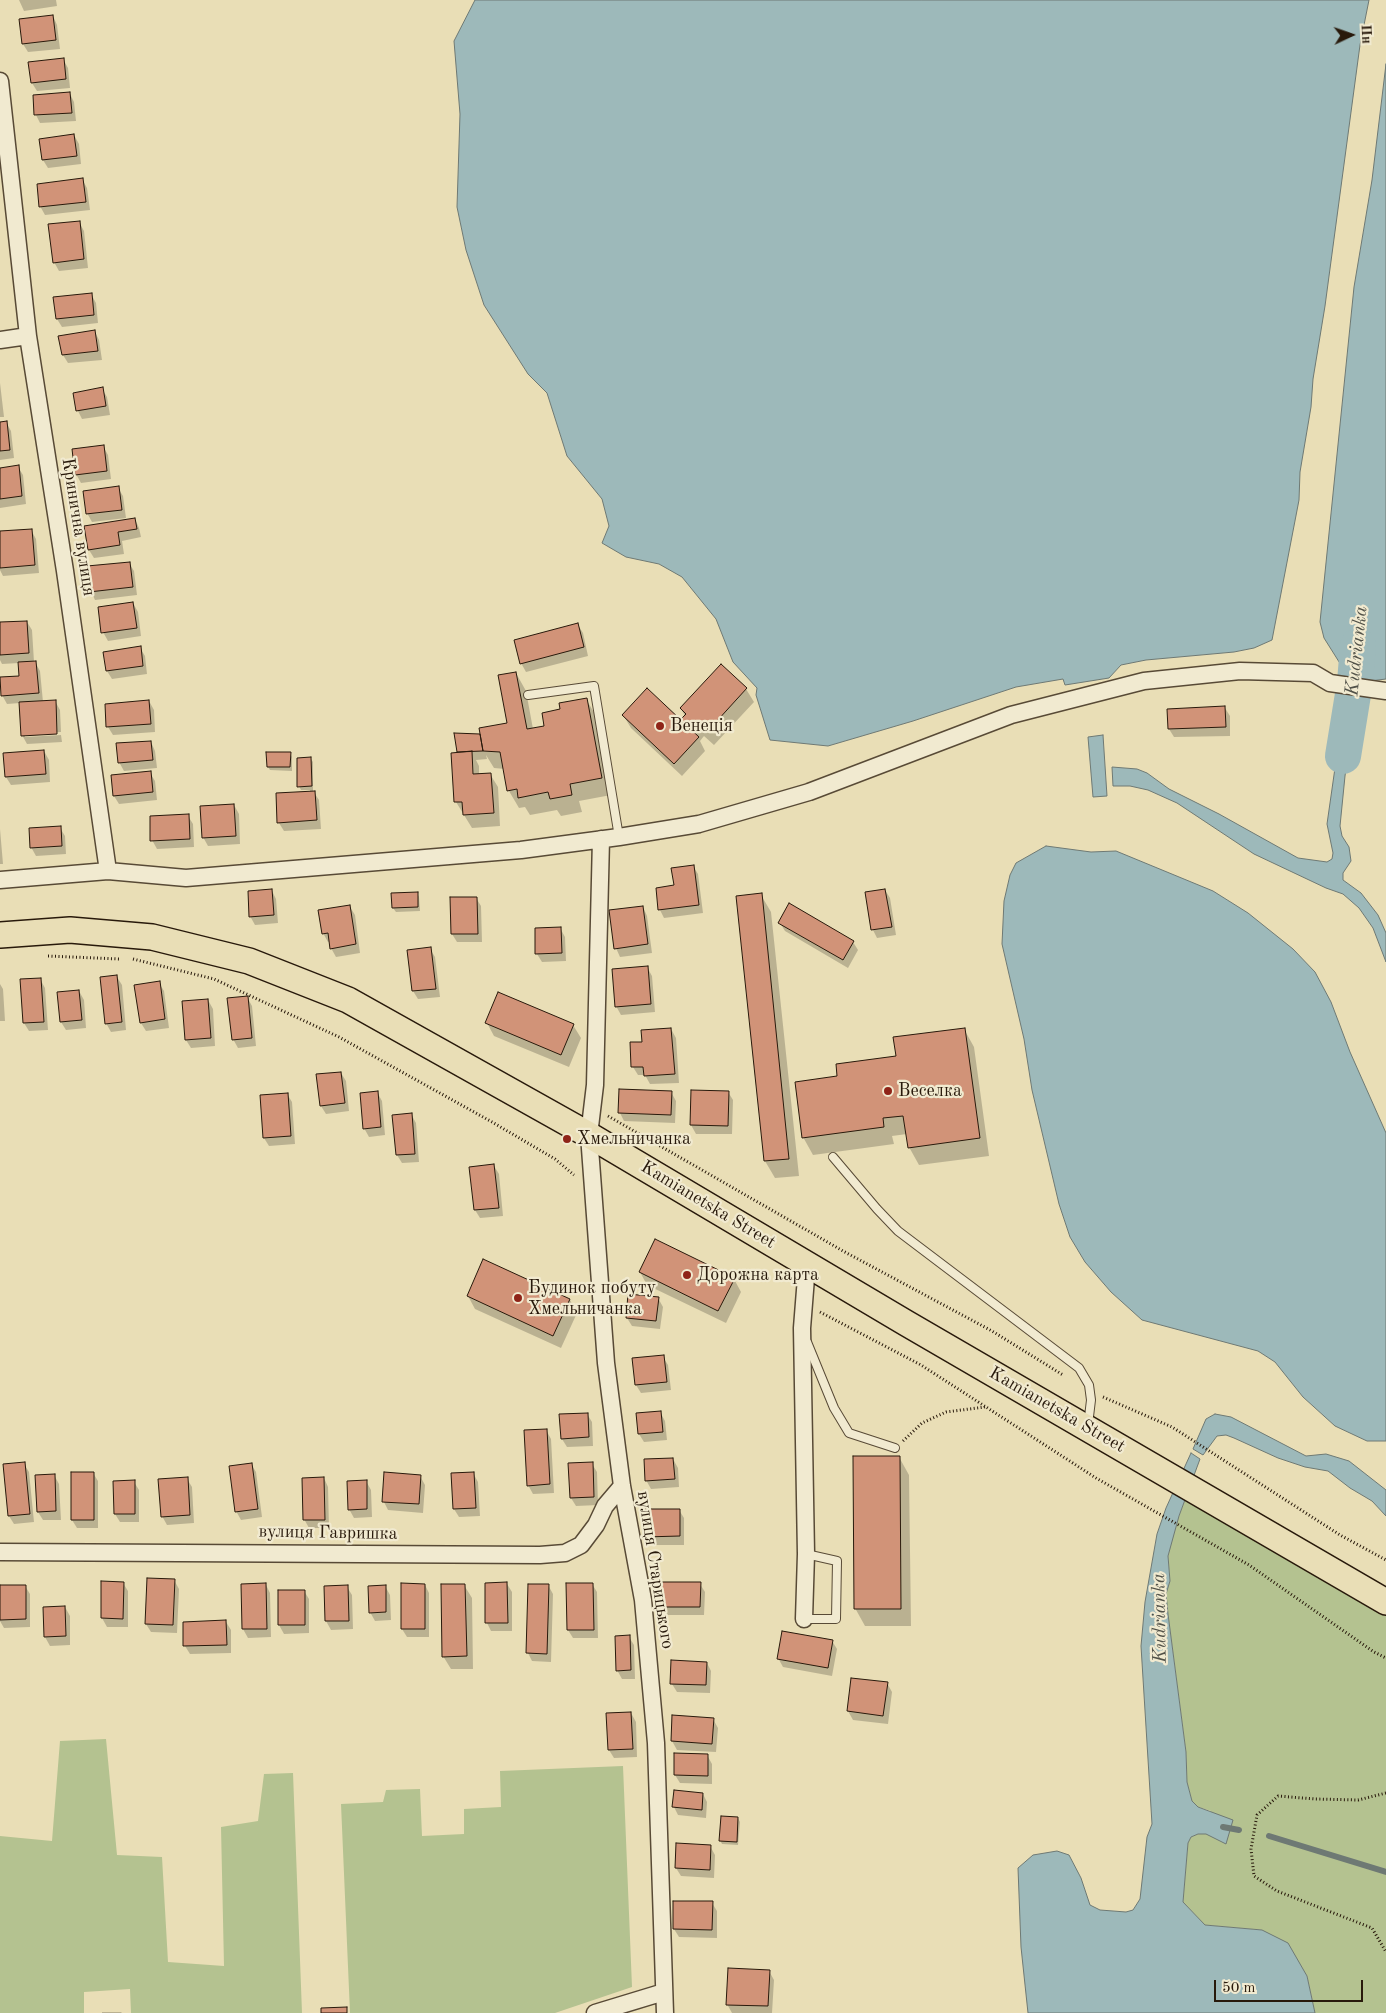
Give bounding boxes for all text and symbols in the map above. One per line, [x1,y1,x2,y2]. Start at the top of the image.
north arrow [1326,10,1376,60]
text: Пн [1358,24,1373,44]
street label: Кринична вулиця [56,456,100,598]
water label: Kudrianka [1341,605,1373,697]
place label: Венеція [670,715,733,737]
marker: Венеція [654,720,666,732]
place label: Веселка [898,1080,962,1102]
marker: Веселка [882,1085,894,1097]
place label: Хмельничанка [577,1128,691,1150]
marker: Хмельничанка [561,1133,573,1145]
street label: Kamianetska Street [637,1156,779,1254]
place label: Дорожна карта [697,1264,819,1286]
marker: Дорожна карта [681,1269,693,1281]
place label: Будинок побуту Хмельничанка [528,1277,656,1320]
marker: Будинок побуту Хмельничанка [512,1292,524,1304]
street label: Kamianetska Street [985,1362,1129,1458]
street label: вулиця Старицького [632,1489,678,1651]
street label: вулиця Гавришка [258,1521,398,1545]
water label: Kudrianka [1148,1573,1172,1663]
scale bar [1216,1970,1365,2002]
text: 50 m [1222,1981,1256,1996]

